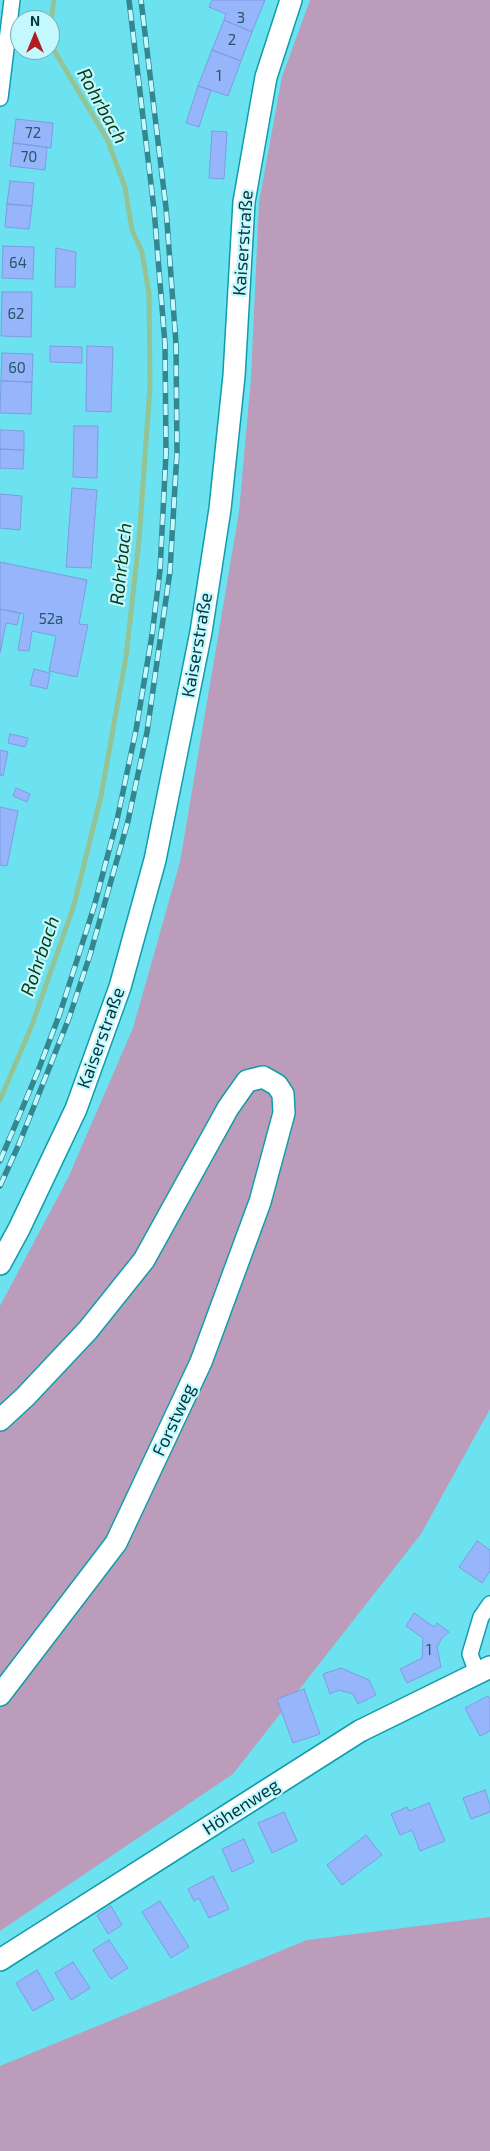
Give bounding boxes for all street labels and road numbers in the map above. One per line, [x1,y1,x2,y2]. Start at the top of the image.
street label: Kaiserstraße [229,189,257,297]
street label: Kaiserstraße [177,591,217,699]
street label: Kaiserstraße [73,985,129,1091]
street label: Forstweg [148,1380,200,1460]
street label: Höhenweg [199,1774,283,1840]

